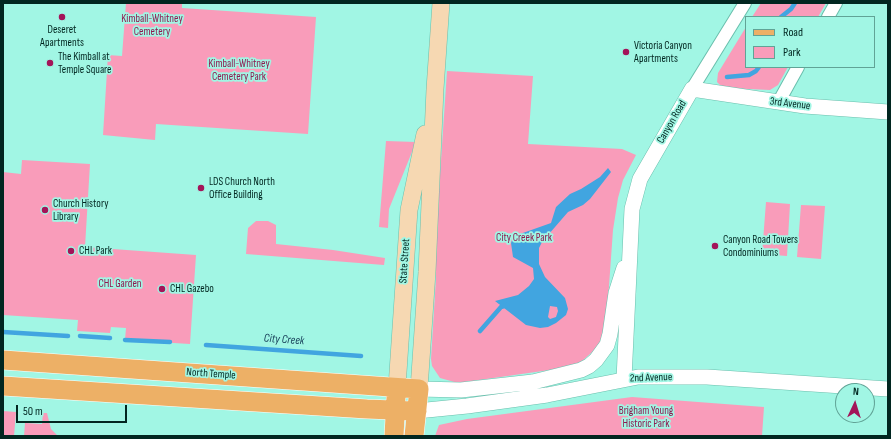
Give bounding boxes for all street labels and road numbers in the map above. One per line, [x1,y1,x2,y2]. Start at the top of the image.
street label: 3rd Avenue [769,95,811,113]
street label: Canyon Road [654,98,690,146]
street label: State Street [397,238,413,284]
street label: North Temple [186,366,236,382]
street label: 2nd Avenue [630,371,672,385]

